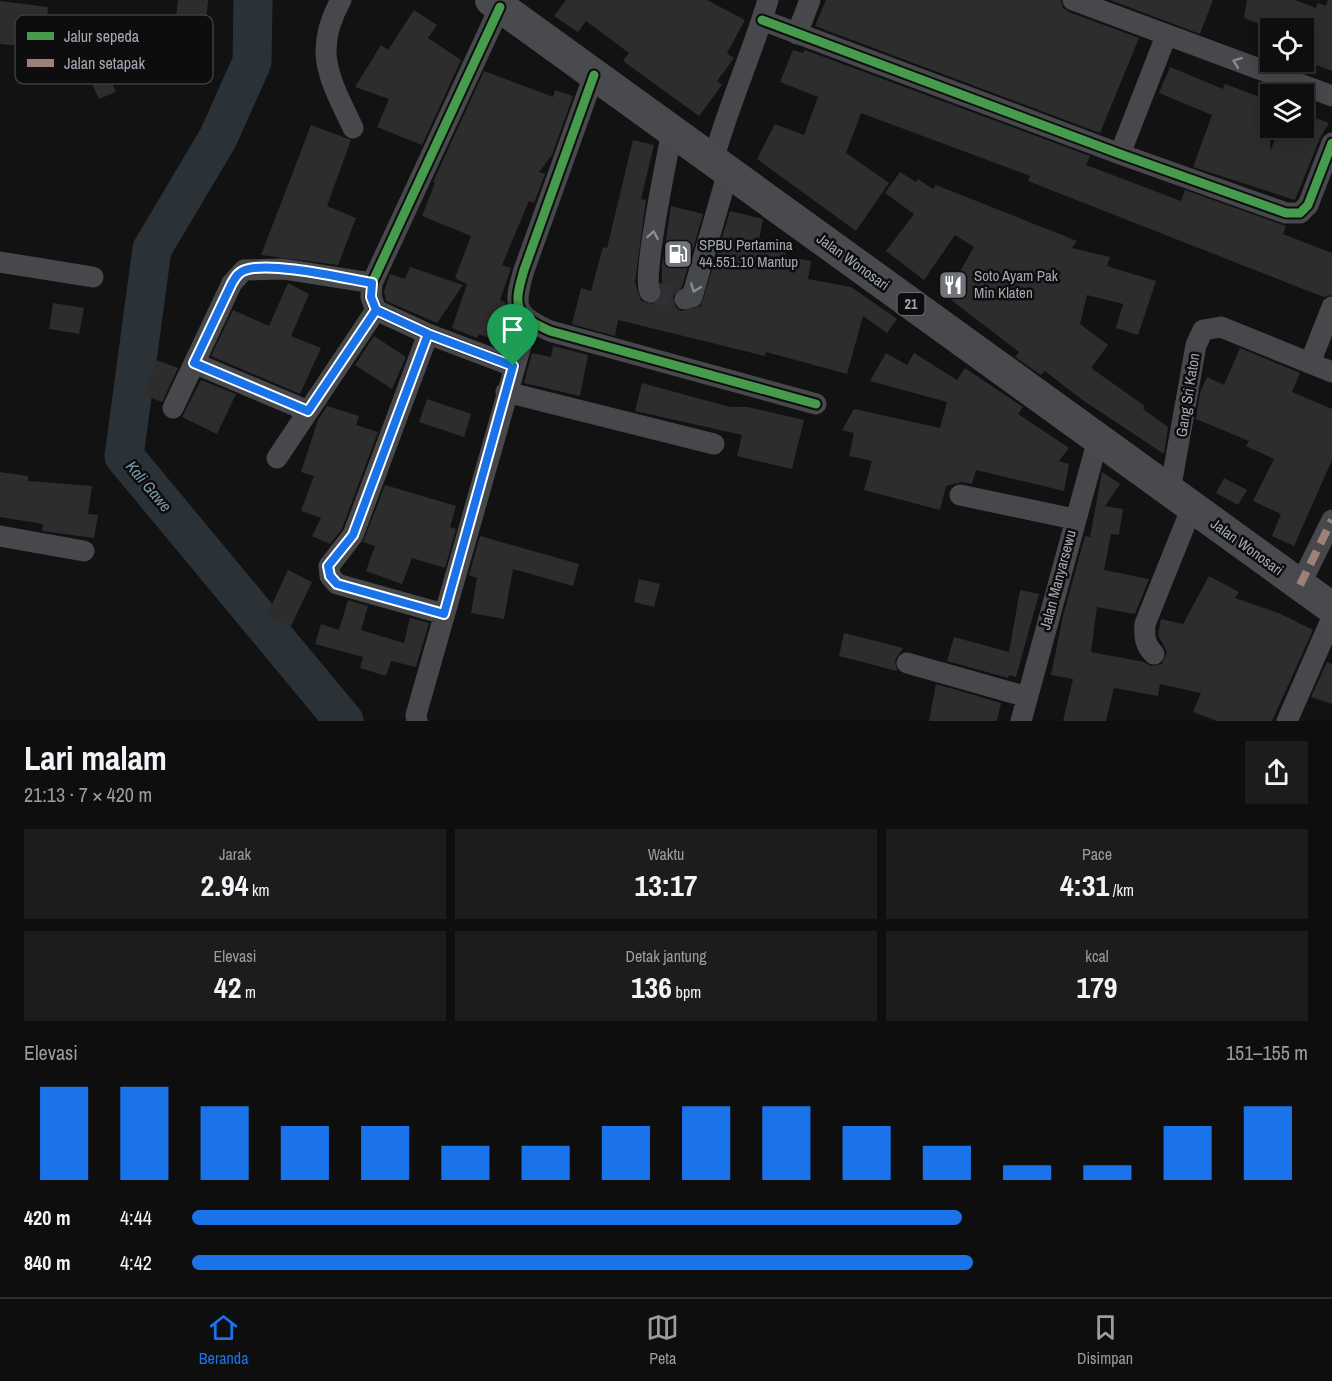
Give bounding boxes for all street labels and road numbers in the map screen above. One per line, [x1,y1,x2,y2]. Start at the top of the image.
street label: Jalan Wonosari [813,228,894,295]
road number: 21 [898,293,924,315]
street label: Gang Sri Katon [1171,351,1205,438]
street label: Jalan Wonosari [1207,513,1288,580]
street label: Jalan Manyarsewu [1034,528,1081,632]

